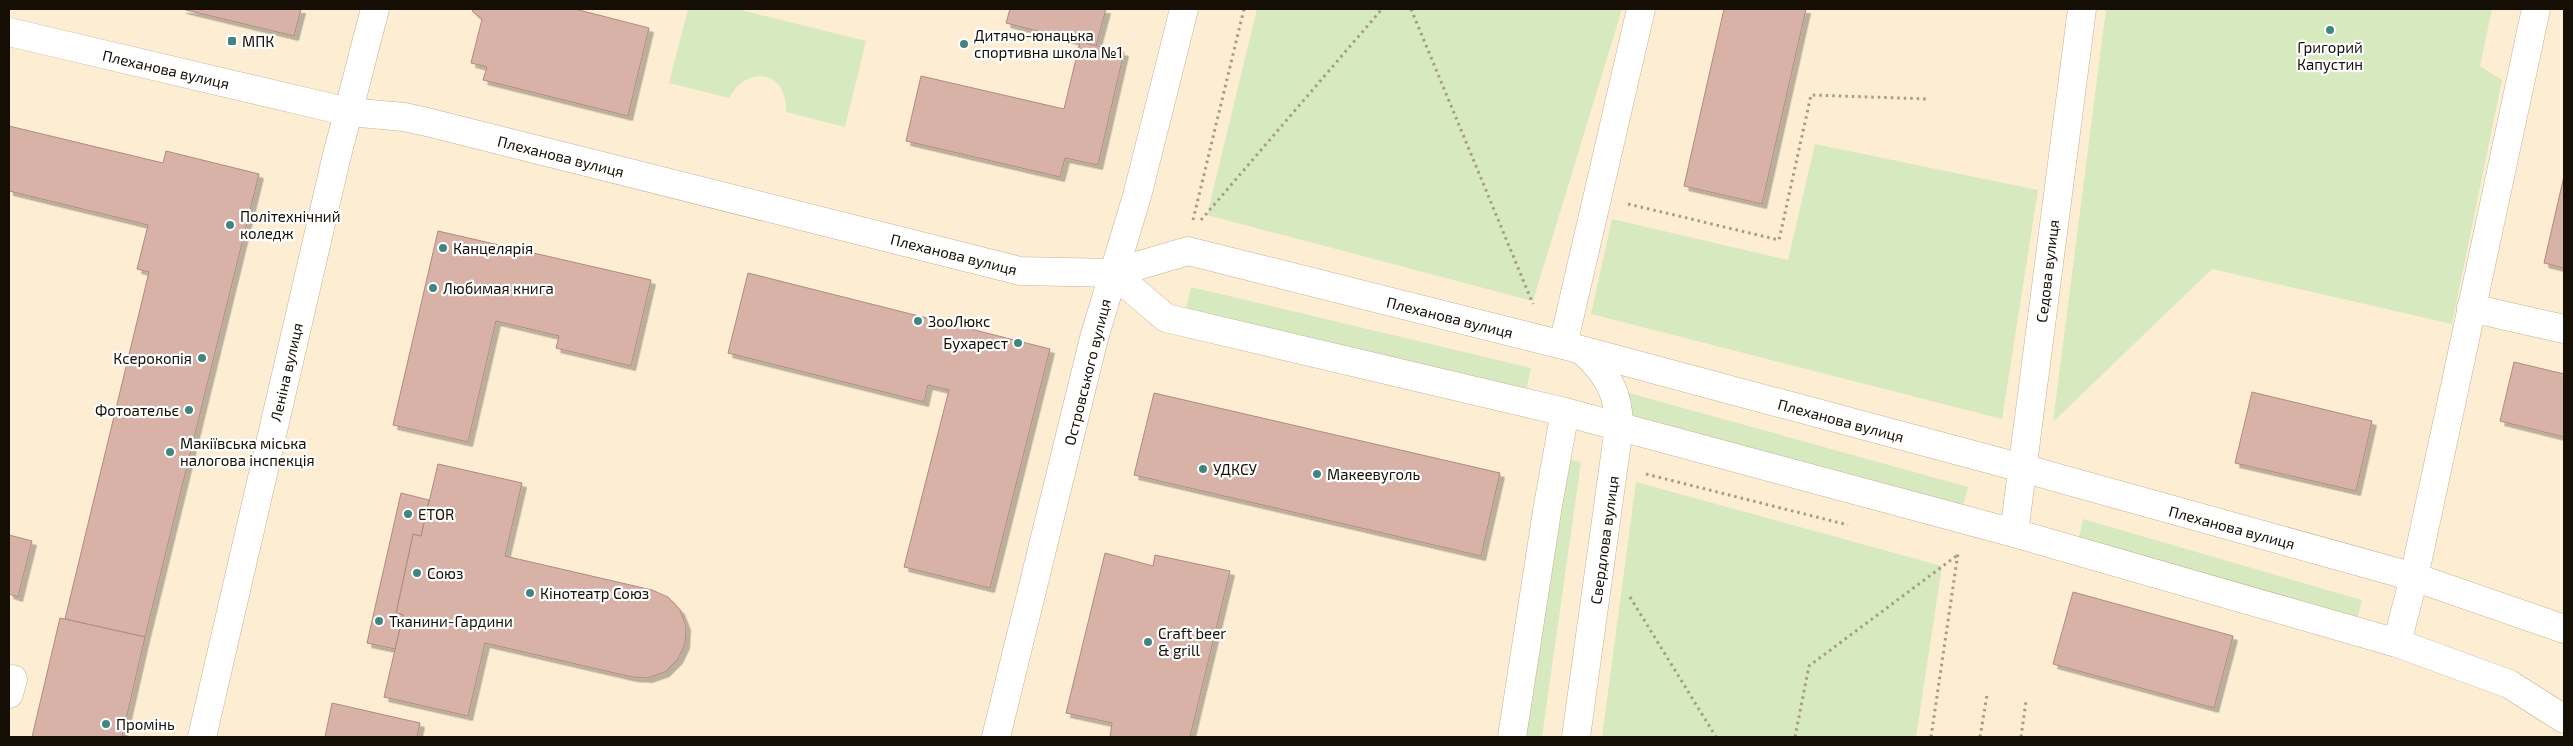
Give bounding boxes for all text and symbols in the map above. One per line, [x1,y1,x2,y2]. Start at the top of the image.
marker: Григорий Капустин [2324,24,2336,36]
place label: Дитячо-юнацька спортивна школа №1 [974,26,1123,61]
place label: МПК [242,32,274,50]
marker: МПК [226,35,238,47]
marker: Дитячо-юнацька спортивна школа №1 [958,38,970,50]
place label: Григорий Капустин [2297,38,2363,74]
street label: Плеханова вулиця [101,46,231,93]
street label: Плеханова вулиця [496,132,626,181]
place label: Полiтехнiчний коледж [240,207,340,242]
street label: Седова вулиця [2032,218,2063,324]
marker: Полiтехнiчний коледж [224,219,236,231]
street label: Плеханова вулиця [889,230,1019,279]
place label: Канцелярія [453,239,533,257]
marker: Канцелярія [437,242,449,254]
place label: Любимая книга [443,279,554,297]
marker: Любимая книга [427,282,439,294]
street label: Плеханова вулиця [1385,293,1515,342]
street label: Островського вулиця [1060,297,1115,448]
place label: ЗооЛюкс [928,312,990,330]
marker: ЗооЛюкс [912,315,924,327]
street label: Леніна вулиця [266,321,307,423]
place label: Бухарест [943,334,1008,353]
marker: Бухарест [1012,337,1024,349]
place label: Ксерокопія [113,349,192,367]
marker: Ксерокопія [196,352,208,364]
street label: Плеханова вулиця [1776,395,1906,446]
place label: Фотоательє [95,401,179,419]
marker: Фотоательє [183,404,195,416]
place label: Макіївська міська налогова інспекція [180,434,315,469]
marker: Макіївська міська налогова інспекція [164,446,176,458]
place label: УДКСУ [1213,460,1257,478]
marker: УДКСУ [1197,463,1209,475]
place label: Макеевуголь [1327,465,1420,484]
marker: Макеевуголь [1311,468,1323,480]
street label: Свердлова вулиця [1586,475,1623,605]
street label: Плеханова вулиця [2167,502,2297,553]
place label: ETOR [418,505,454,523]
marker: ETOR [402,508,414,520]
place label: Союз [427,564,463,582]
marker: Союз [411,567,423,579]
place label: Кінотеатр Союз [540,584,649,602]
marker: Кінотеатр Союз [524,587,536,599]
place label: Тканини-Гардини [389,612,513,630]
marker: Тканини-Гардини [373,615,385,627]
place label: Craft beer & grill [1158,624,1226,659]
marker: Craft beer & grill [1142,636,1154,648]
place label: Промінь [116,715,175,733]
marker: Промінь [100,718,112,730]

